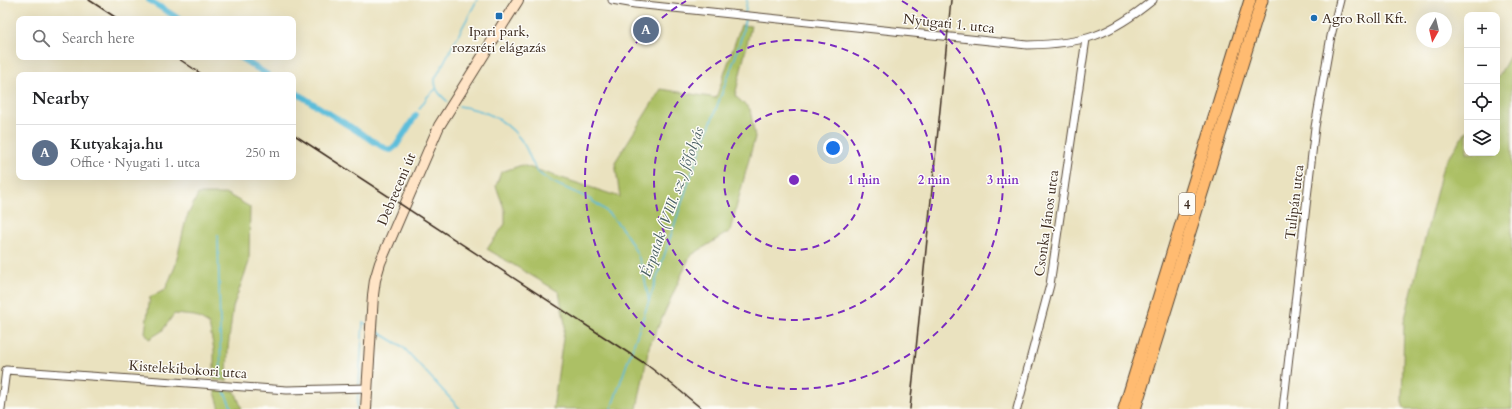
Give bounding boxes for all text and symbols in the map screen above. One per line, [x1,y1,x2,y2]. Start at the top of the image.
street label: Nyugati 1. utca [902,9,996,38]
place label: Agro Roll Kft. [1322,9,1407,28]
marker: Ipari park, rozsréti elágazás [494,11,504,21]
north arrow [1416,12,1452,48]
map controls [1464,12,1500,156]
button: + [1464,12,1500,48]
marker: Agro Roll Kft. [1309,13,1319,23]
pin: A [633,15,659,45]
search box [16,16,296,60]
place label: Ipari park, rozsréti elágazás [452,22,546,57]
icon: search [30,27,52,49]
text: Search here [62,28,135,48]
button: − [1464,48,1500,84]
button: locate [1464,84,1500,120]
text: Nearby [32,87,89,110]
button: layers [1464,120,1500,156]
water label: Érpatak (VIII. sz.) főfolyás [636,124,708,280]
text: Kutyakaja.hu [70,134,163,154]
your location [823,138,843,158]
text: A [40,144,50,162]
text: 250 m [246,144,280,162]
street label: Debreceni út [373,149,421,228]
text: Office · Nyugati 1. utca [70,154,200,172]
street label: Tulipán utca [1280,164,1309,241]
street label: Csonka János utca [1030,169,1063,278]
text: 1 min [848,172,880,188]
text: 2 min [918,172,950,188]
text: 3 min [987,172,1019,188]
centre of rings [787,173,801,187]
road number: 4 [1179,193,1195,215]
street label: Kistelekibokori utca [128,356,248,383]

